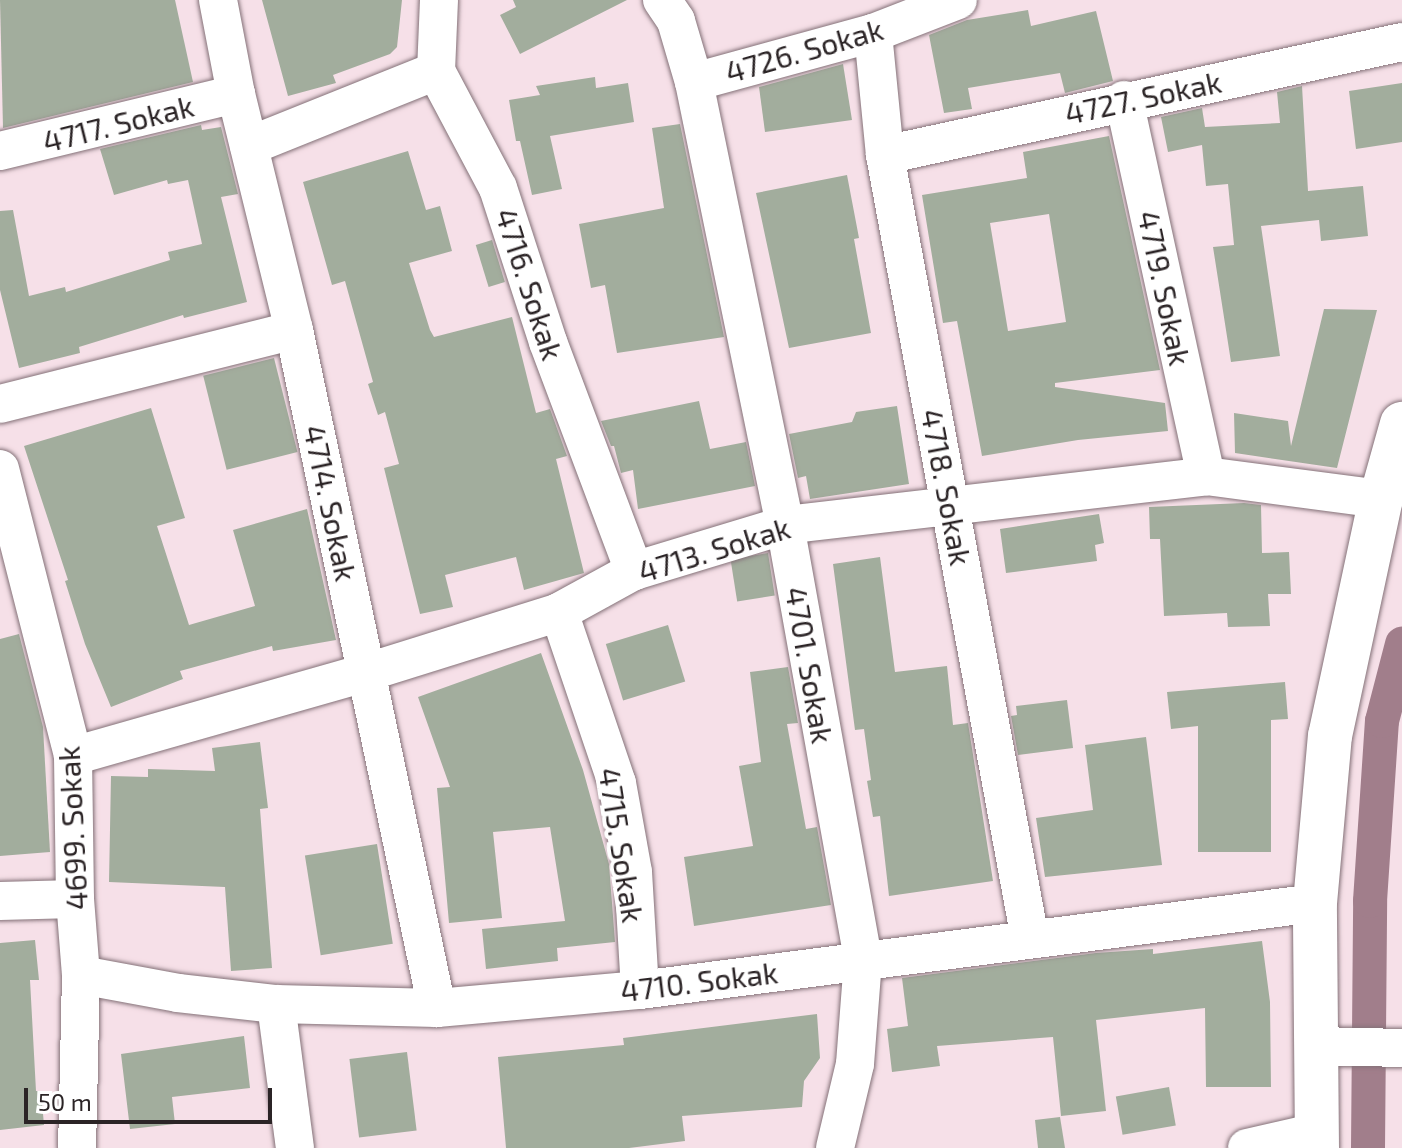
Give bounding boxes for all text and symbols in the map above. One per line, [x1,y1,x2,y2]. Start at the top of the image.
street label: 4726. Sokak [721,10,887,90]
street label: 4727. Sokak [1061,63,1225,131]
street label: 4717. Sokak [39,87,197,159]
street label: 4716. Sokak [489,204,571,364]
street label: 4719. Sokak [1131,207,1199,369]
street label: 4718. Sokak [914,406,980,568]
street label: 4714. Sokak [297,422,365,584]
street label: 4713. Sokak [634,509,794,589]
street label: 4701. Sokak [779,584,841,746]
street label: 4699. Sokak [50,745,94,911]
street label: 4715. Sokak [592,765,652,925]
street label: 4710. Sokak [618,953,780,1009]
scale bar [28,1072,276,1122]
text: 50 m [38,1087,92,1116]

